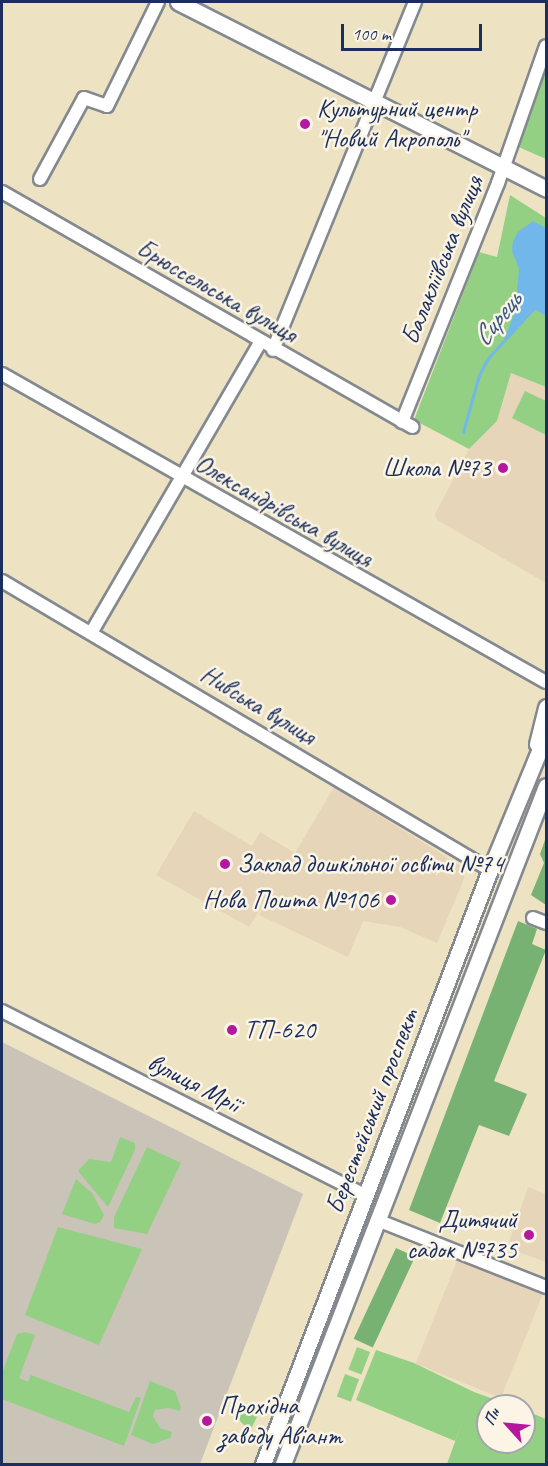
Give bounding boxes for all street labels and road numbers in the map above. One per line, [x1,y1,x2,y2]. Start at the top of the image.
street label: Балакліївська вулиця [394,171,490,349]
street label: Брюссельська вулиця [132,233,302,349]
street label: Олександрівська вулиця [189,447,379,575]
street label: Нивська вулиця [194,658,322,752]
street label: Берестейський проспект [319,1004,425,1218]
street label: вулиця Мрії [142,1046,246,1120]

